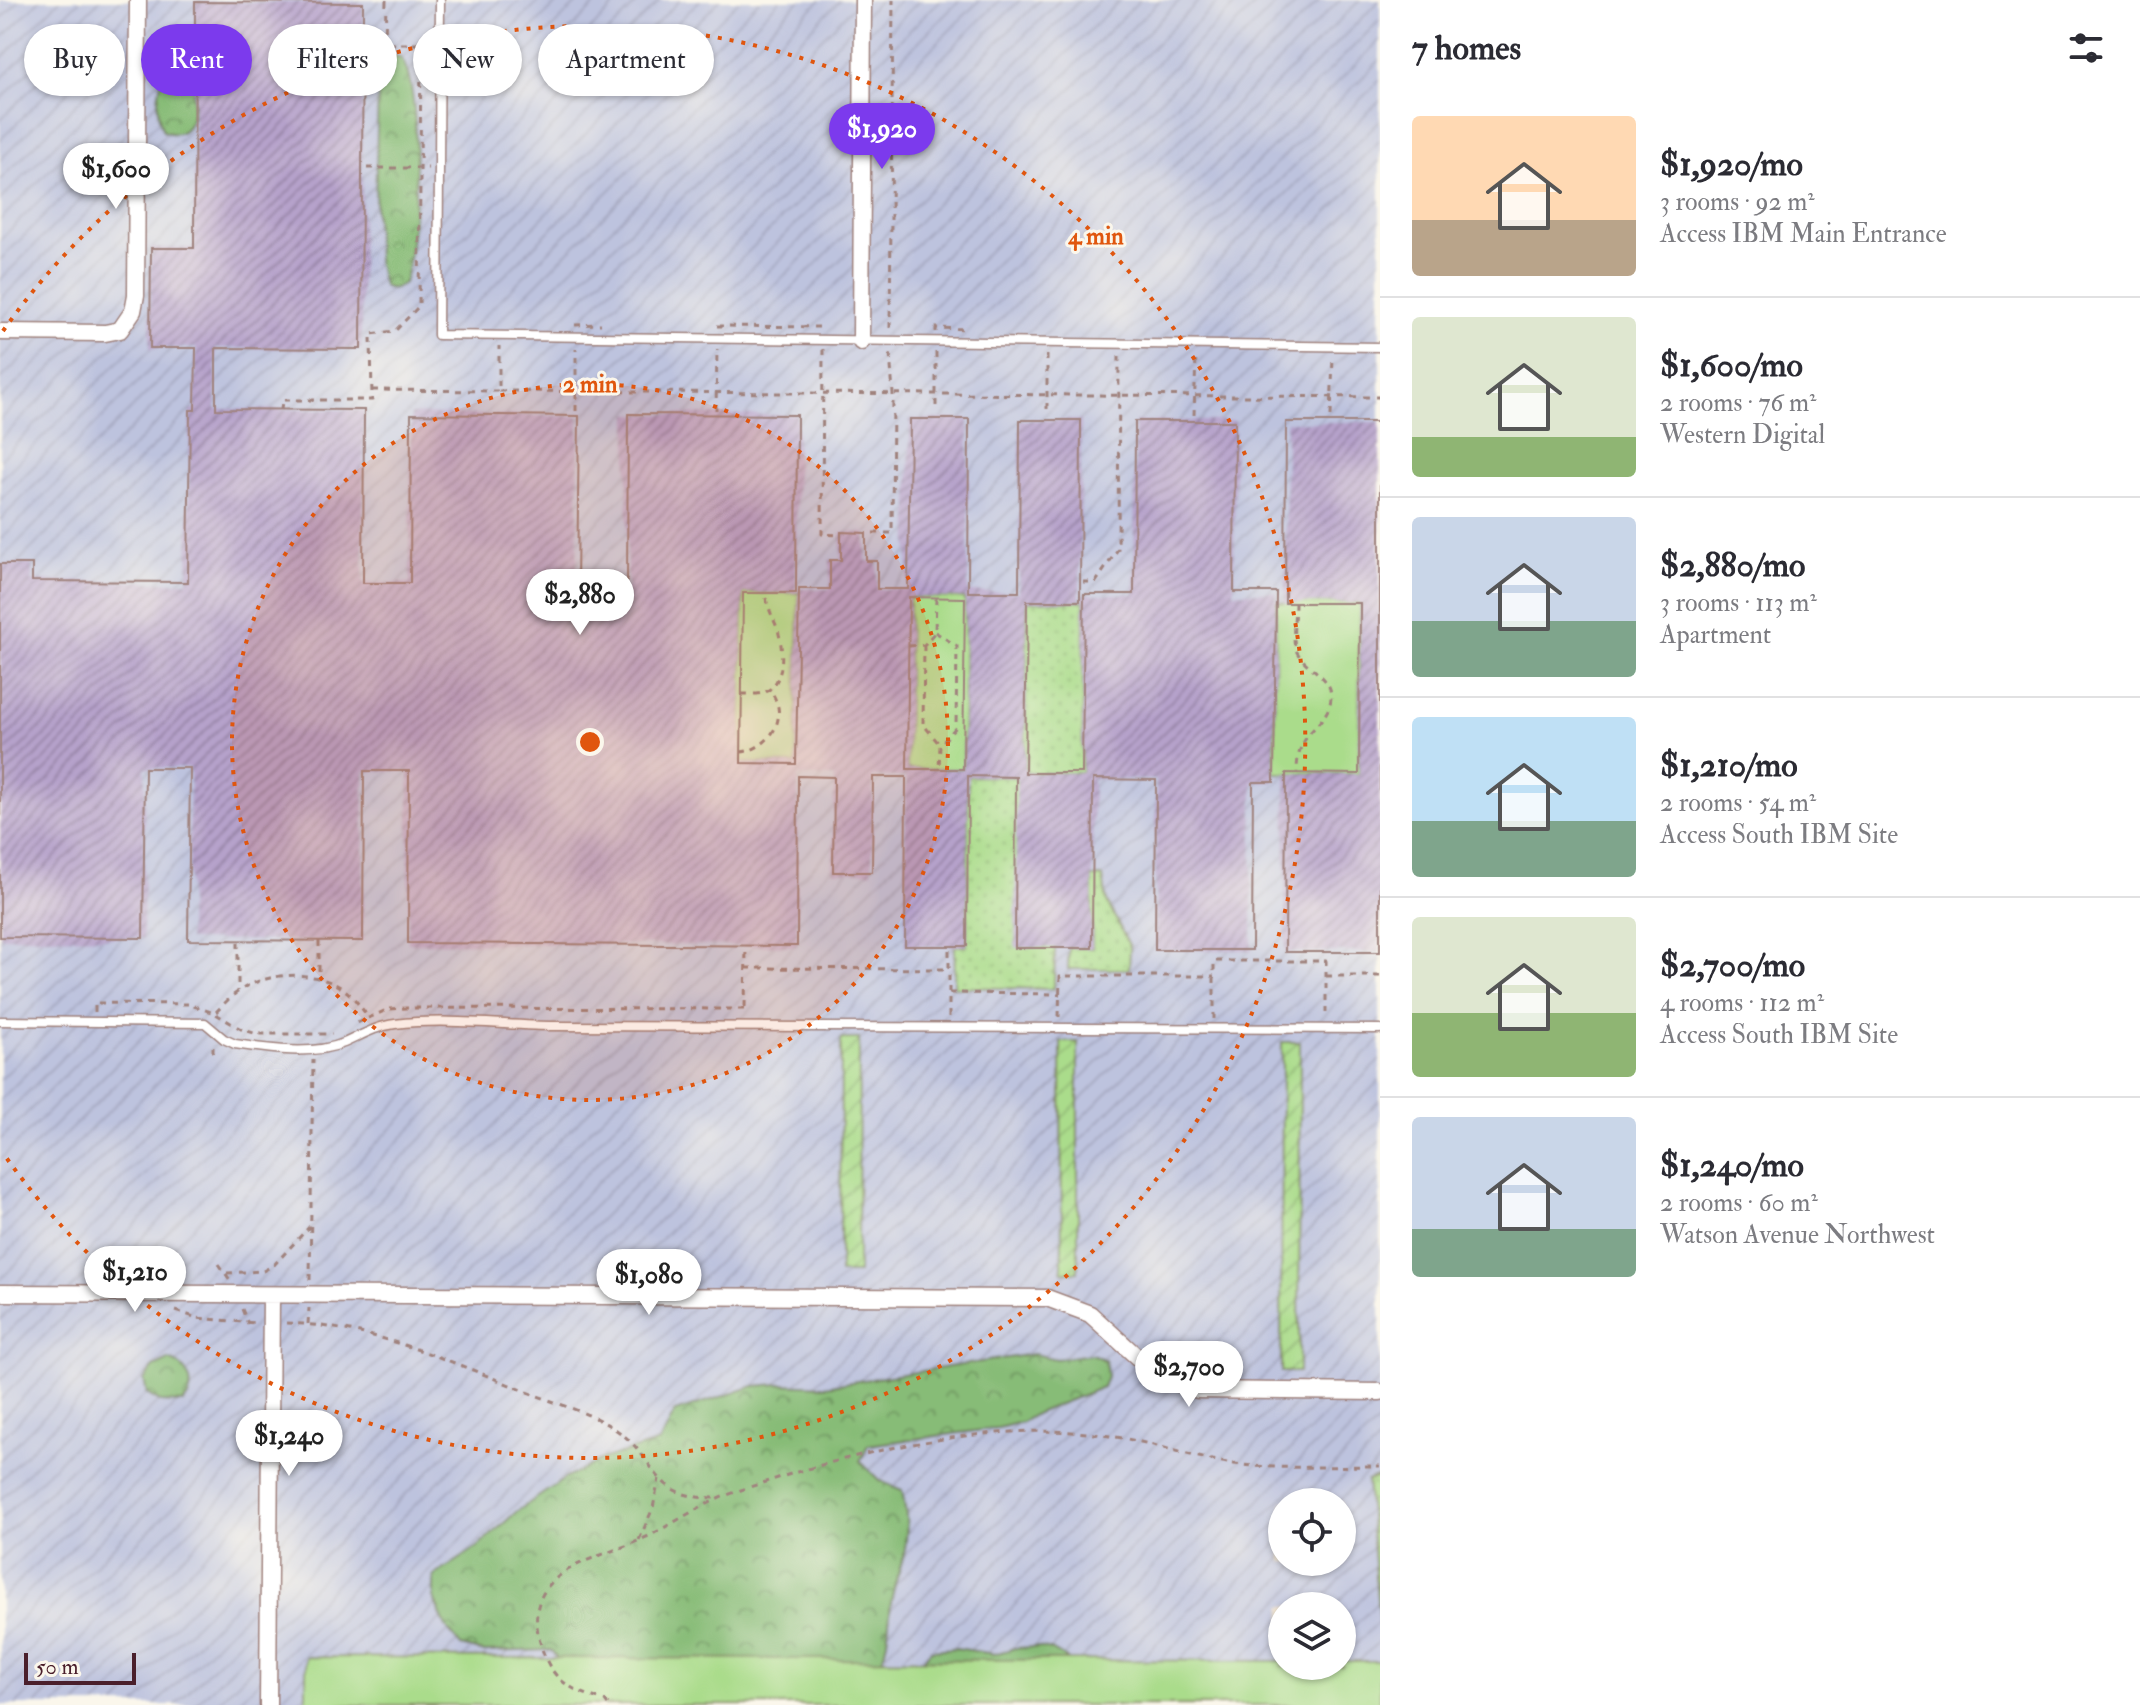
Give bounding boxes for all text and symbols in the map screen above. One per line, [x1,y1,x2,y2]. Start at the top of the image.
chip: Buy [24,24,125,96]
chip: Rent [141,24,252,96]
chip: Filters [268,24,397,96]
chip: New [413,24,522,96]
chip: Apartment [538,24,714,96]
icon: filters [2064,26,2108,70]
text: 7 homes [1412,27,1521,70]
pin: $1,920 [817,103,947,171]
text: $1,920 [847,113,917,145]
pin: $1,600 [51,143,181,211]
text: $1,920/mo [1660,143,1803,186]
icon: home [1476,148,1572,244]
text: $1,600 [81,153,151,185]
text: 3 rooms · 92 m² [1660,186,1815,218]
text: Access IBM Main Entrance [1660,218,1947,250]
text: 4 min [1067,221,1124,252]
text: $1,600/mo [1660,344,1803,387]
icon: home [1476,349,1572,445]
text: 2 min [563,369,618,400]
text: 2 rooms · 76 m² [1660,387,1816,419]
text: Western Digital [1660,419,1825,451]
text: $2,880/mo [1660,544,1805,587]
icon: home [1476,549,1572,645]
pin: $2,880 [515,569,645,637]
text: $2,880 [544,579,616,611]
text: 3 rooms · 113 m² [1660,587,1817,619]
text: Apartment [1660,619,1771,651]
centre of rings [576,728,604,756]
text: $1,210/mo [1660,744,1798,787]
icon: home [1476,749,1572,845]
text: 2 rooms · 54 m² [1660,787,1816,819]
text: Access South IBM Site [1660,819,1898,851]
text: $2,700/mo [1660,944,1805,987]
icon: home [1476,949,1572,1045]
text: 4 rooms · 112 m² [1660,987,1824,1019]
text: Access South IBM Site [1660,1019,1898,1051]
text: $1,240/mo [1660,1144,1804,1187]
icon: home [1476,1149,1572,1245]
text: 2 rooms · 60 m² [1660,1187,1818,1219]
text: Watson Avenue Northwest [1660,1219,1935,1251]
pin: $1,210 [70,1246,200,1314]
pin: $1,080 [584,1249,714,1317]
text: $1,210 [102,1256,168,1288]
text: $1,080 [614,1259,684,1291]
pin: $2,700 [1124,1341,1254,1409]
text: $2,700 [1153,1351,1225,1383]
pin: $1,240 [224,1410,354,1478]
text: $1,240 [254,1420,324,1452]
map controls [1268,1488,1356,1680]
button: locate [1268,1488,1356,1576]
button: layers [1268,1592,1356,1680]
scale bar [24,1649,136,1685]
text: 50 m [36,1653,78,1681]

